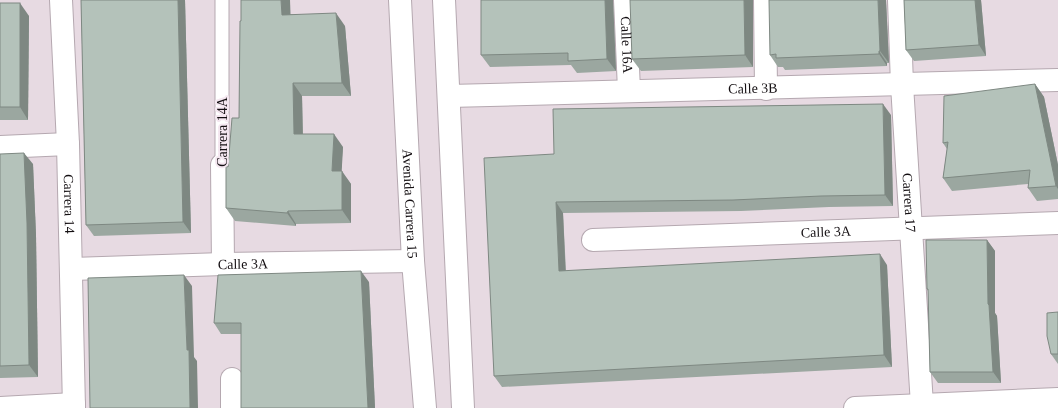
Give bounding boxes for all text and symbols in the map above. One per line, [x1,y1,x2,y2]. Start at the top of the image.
street label: Calle 16A [618,16,635,75]
street label: Calle 3B [728,80,778,97]
street label: Carrera 14A [215,96,230,167]
street label: Avenida Carrera 15 [399,149,420,259]
street label: Carrera 17 [900,173,918,233]
street label: Carrera 14 [61,174,77,234]
street label: Calle 3A [801,224,852,240]
street label: Calle 3A [218,256,269,272]

